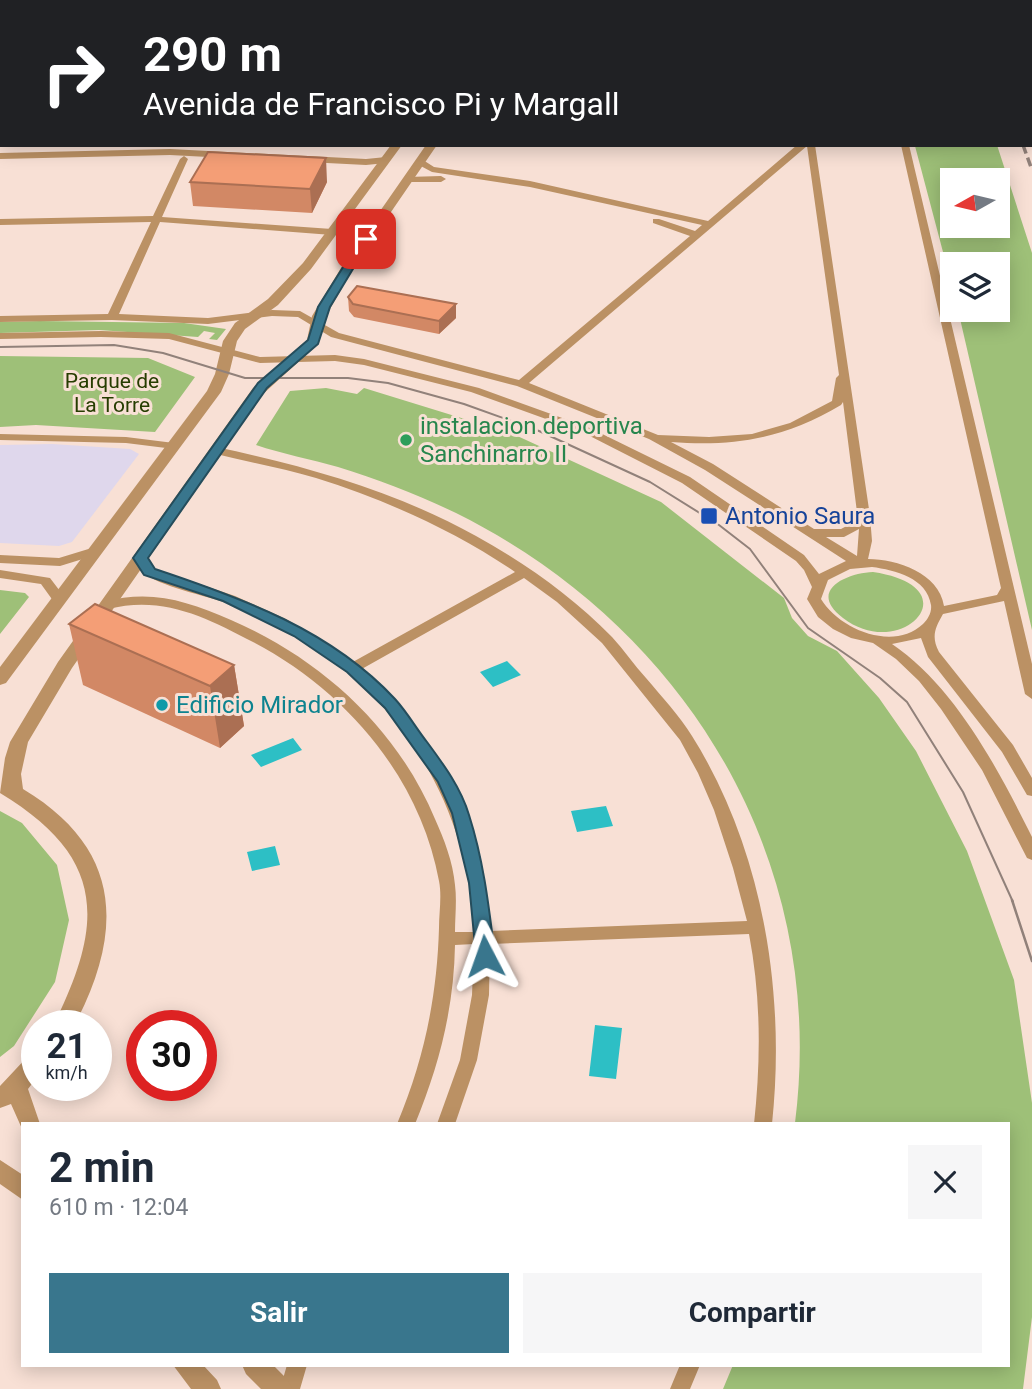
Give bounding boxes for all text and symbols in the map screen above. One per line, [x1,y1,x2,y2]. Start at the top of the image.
text: 290 m [143,26,282,83]
icon: right [28,28,119,119]
text: Avenida de Francisco Pi y Margall [143,85,620,123]
north arrow [940,168,1010,238]
map controls [940,168,1010,322]
pin [336,209,396,269]
icon: arrive [347,220,385,258]
button: layers [940,252,1010,322]
park label: Parque de La Torre [65,369,159,417]
place label: instalacion deportiva Sanchinarro II [420,412,643,468]
marker: instalacion deportiva Sanchinarro II [398,432,414,448]
place label: Antonio Saura [725,502,875,530]
marker: Antonio Saura [699,506,719,526]
place label: Edificio Mirador [176,691,343,719]
marker: Edificio Mirador [154,697,170,713]
position arrow [448,919,522,993]
speed limit sign: 30 [126,1010,217,1101]
text: 21 [46,1026,87,1067]
text: km/h [45,1062,88,1083]
text: 2 min [49,1143,155,1192]
button: close [908,1145,982,1219]
text: 610 m · 12:04 [49,1194,188,1221]
button: Salir [49,1273,509,1353]
button: Compartir [523,1273,982,1353]

